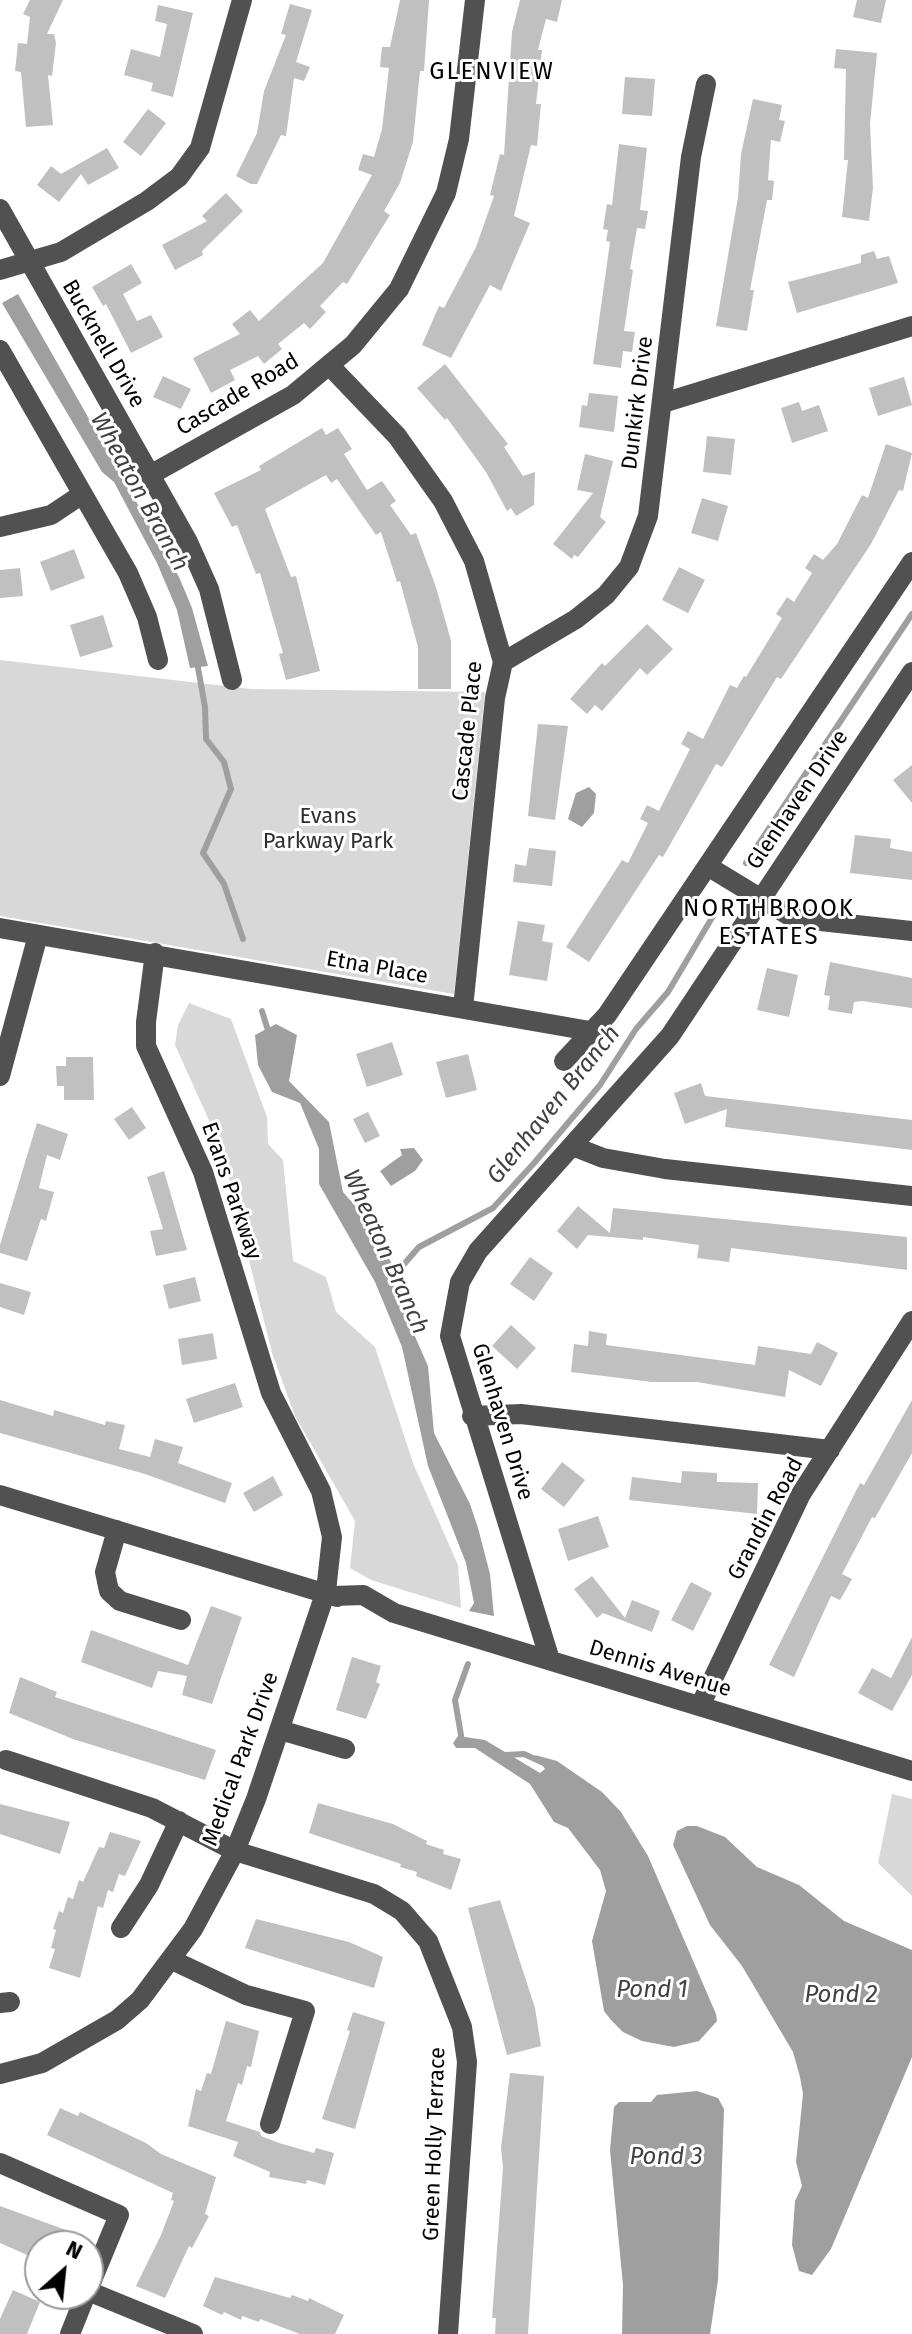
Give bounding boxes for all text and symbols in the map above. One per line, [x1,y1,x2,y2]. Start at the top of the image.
district label: GLENVIEW [429,58,555,86]
street label: Bucknell Drive [56,275,150,413]
street label: Dunkirk Drive [617,335,659,471]
street label: Cascade Road [172,348,304,442]
water label: Wheaton Branch [83,407,195,577]
street label: Cascade Place [448,660,488,802]
street label: Glenhaven Drive [742,725,854,875]
park label: Evans Parkway Park [263,804,393,856]
district label: NORTHBROOK ESTATES [683,895,855,951]
street label: Etna Place [324,946,430,990]
water label: Glenhaven Branch [481,1020,627,1190]
street label: Evans Parkway [195,1119,267,1263]
water label: Wheaton Branch [336,1165,434,1339]
street label: Glenhaven Drive [466,1340,538,1504]
street label: Grandin Road [723,1453,809,1585]
street label: Dennis Avenue [586,1635,734,1703]
street label: Medical Park Drive [197,1668,285,1850]
water label: Pond 1 [616,1976,688,2004]
water label: Pond 2 [805,1981,877,2009]
street label: Green Holly Terrace [418,2047,452,2241]
water label: Pond 3 [629,2143,703,2171]
north arrow [24,2230,104,2310]
text: N [62,2235,87,2265]

